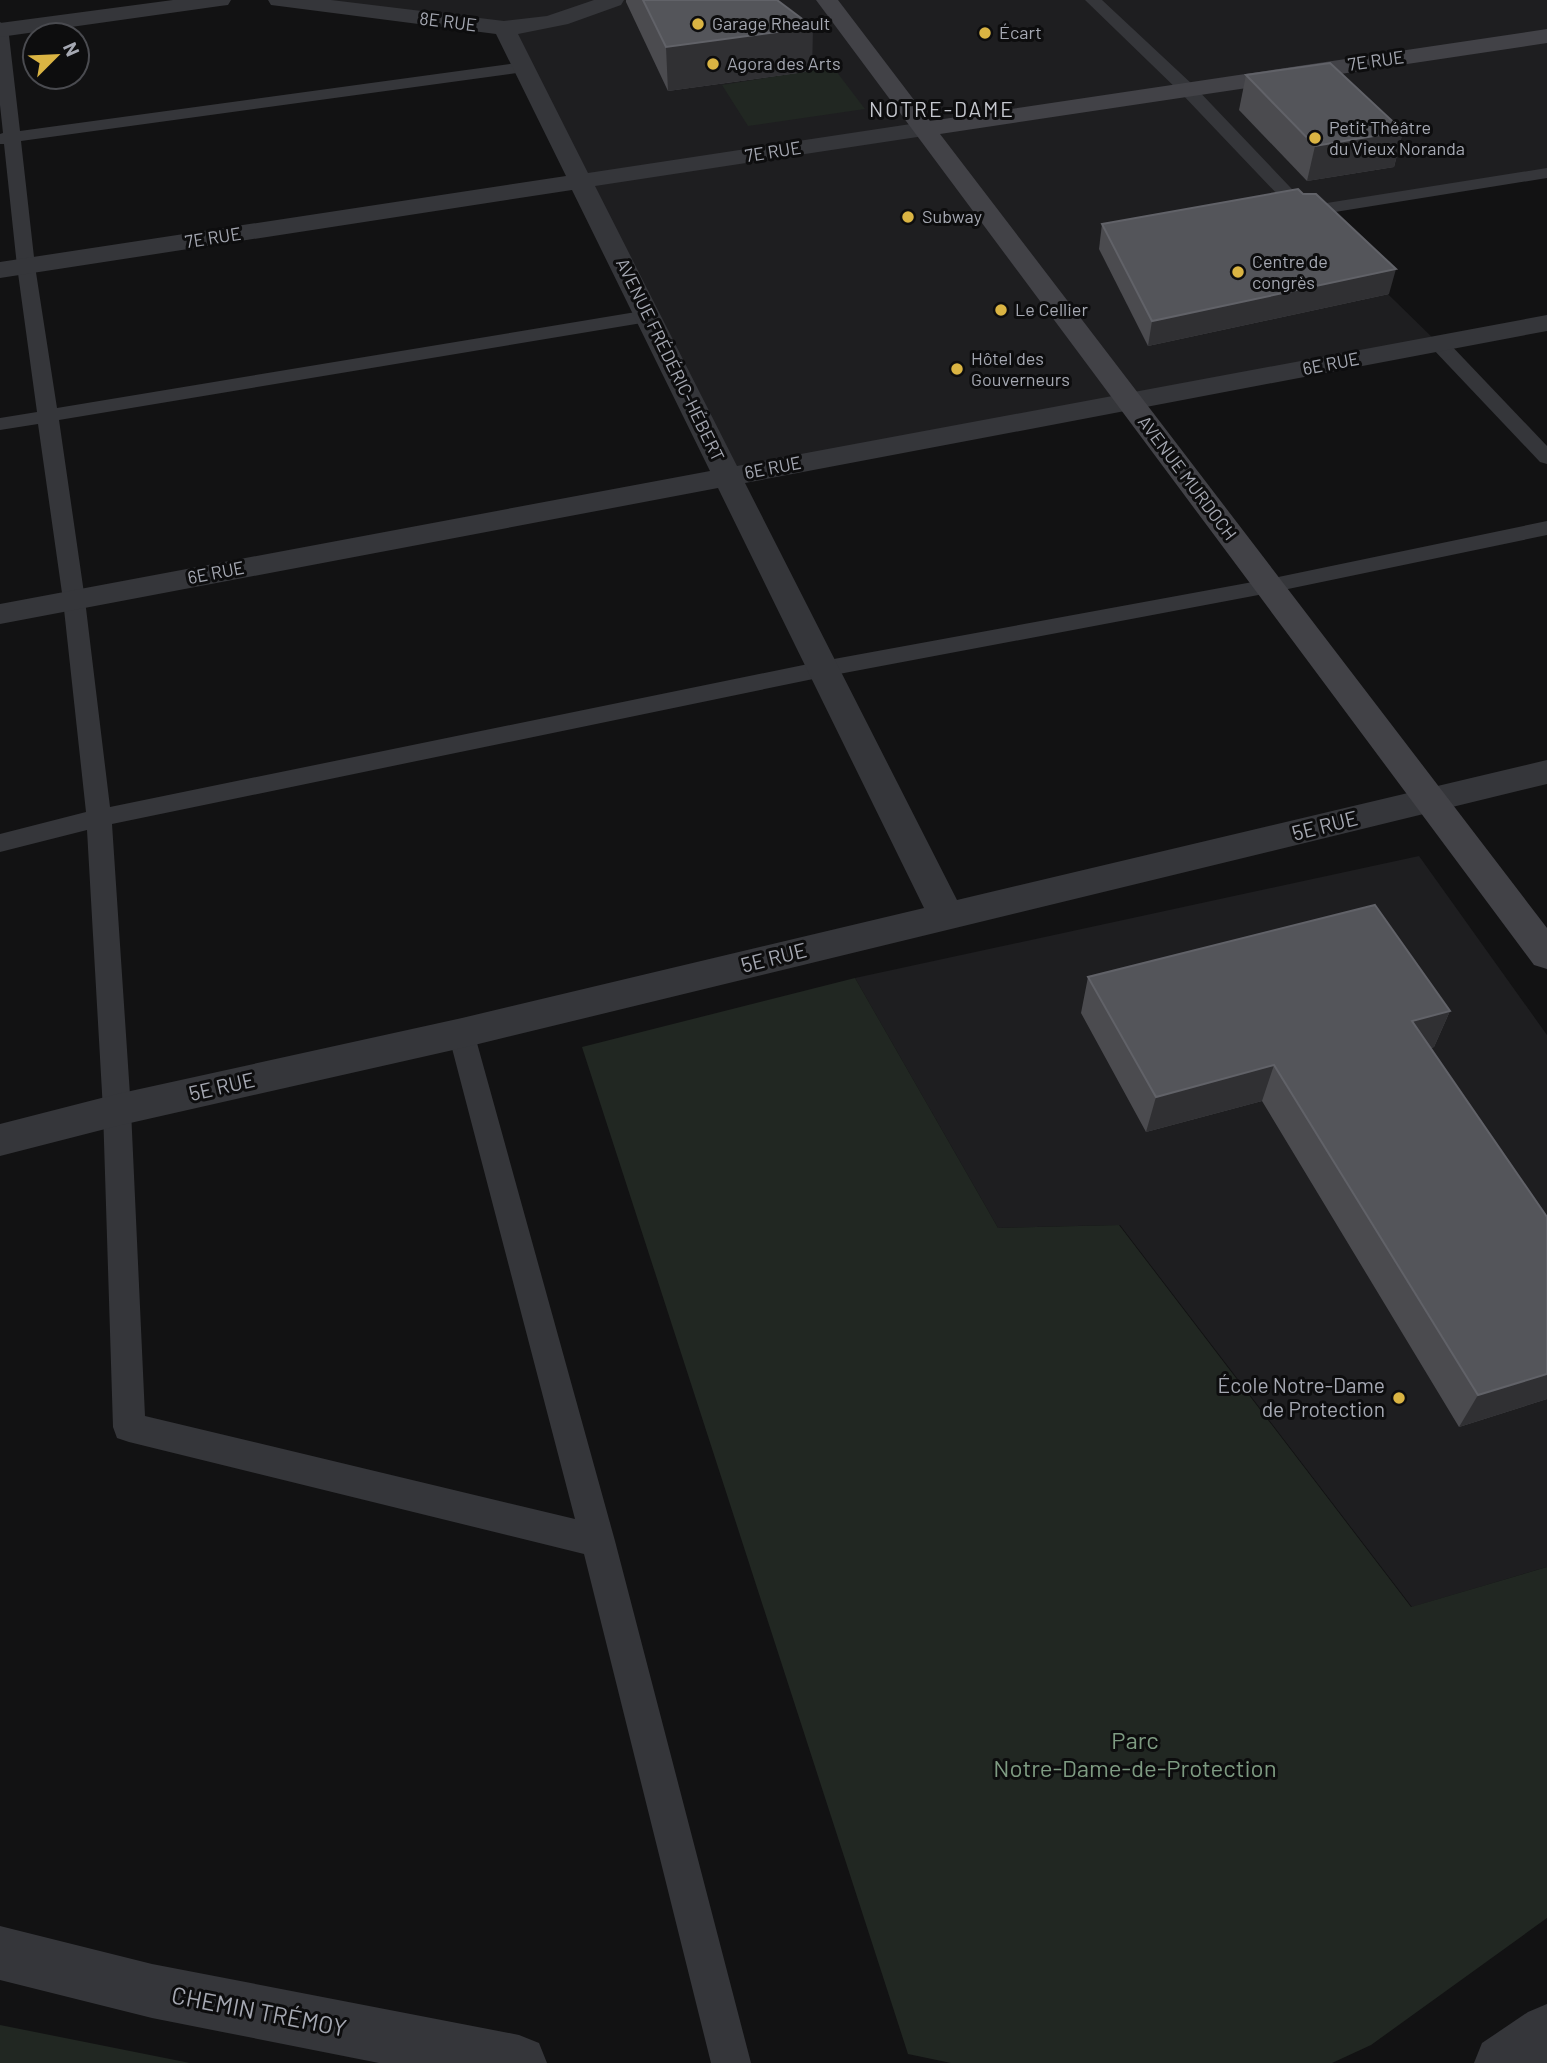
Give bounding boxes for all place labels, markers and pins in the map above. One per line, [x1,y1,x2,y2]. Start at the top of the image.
place label: Garage Rheault [712,12,830,34]
marker: Garage Rheault [690,16,706,32]
place label: Écart [999,21,1042,43]
marker: Écart [977,25,993,41]
place label: Agora des Arts [727,52,841,74]
marker: Agora des Arts [705,56,721,72]
place label: Petit Théâtre du Vieux Noranda [1329,116,1465,159]
marker: Petit Théâtre du Vieux Noranda [1307,130,1323,146]
place label: Subway [922,205,982,227]
marker: Subway [900,209,916,225]
place label: Centre de congrès [1252,250,1328,293]
marker: Centre de congrès [1230,264,1246,280]
place label: Le Cellier [1015,298,1088,320]
marker: Le Cellier [993,302,1009,318]
place label: Hôtel des Gouverneurs [971,347,1070,390]
marker: Hôtel des Gouverneurs [949,361,965,377]
place label: École Notre-Dame de Protection [1218,1372,1385,1421]
marker: École Notre-Dame de Protection [1391,1390,1407,1406]

